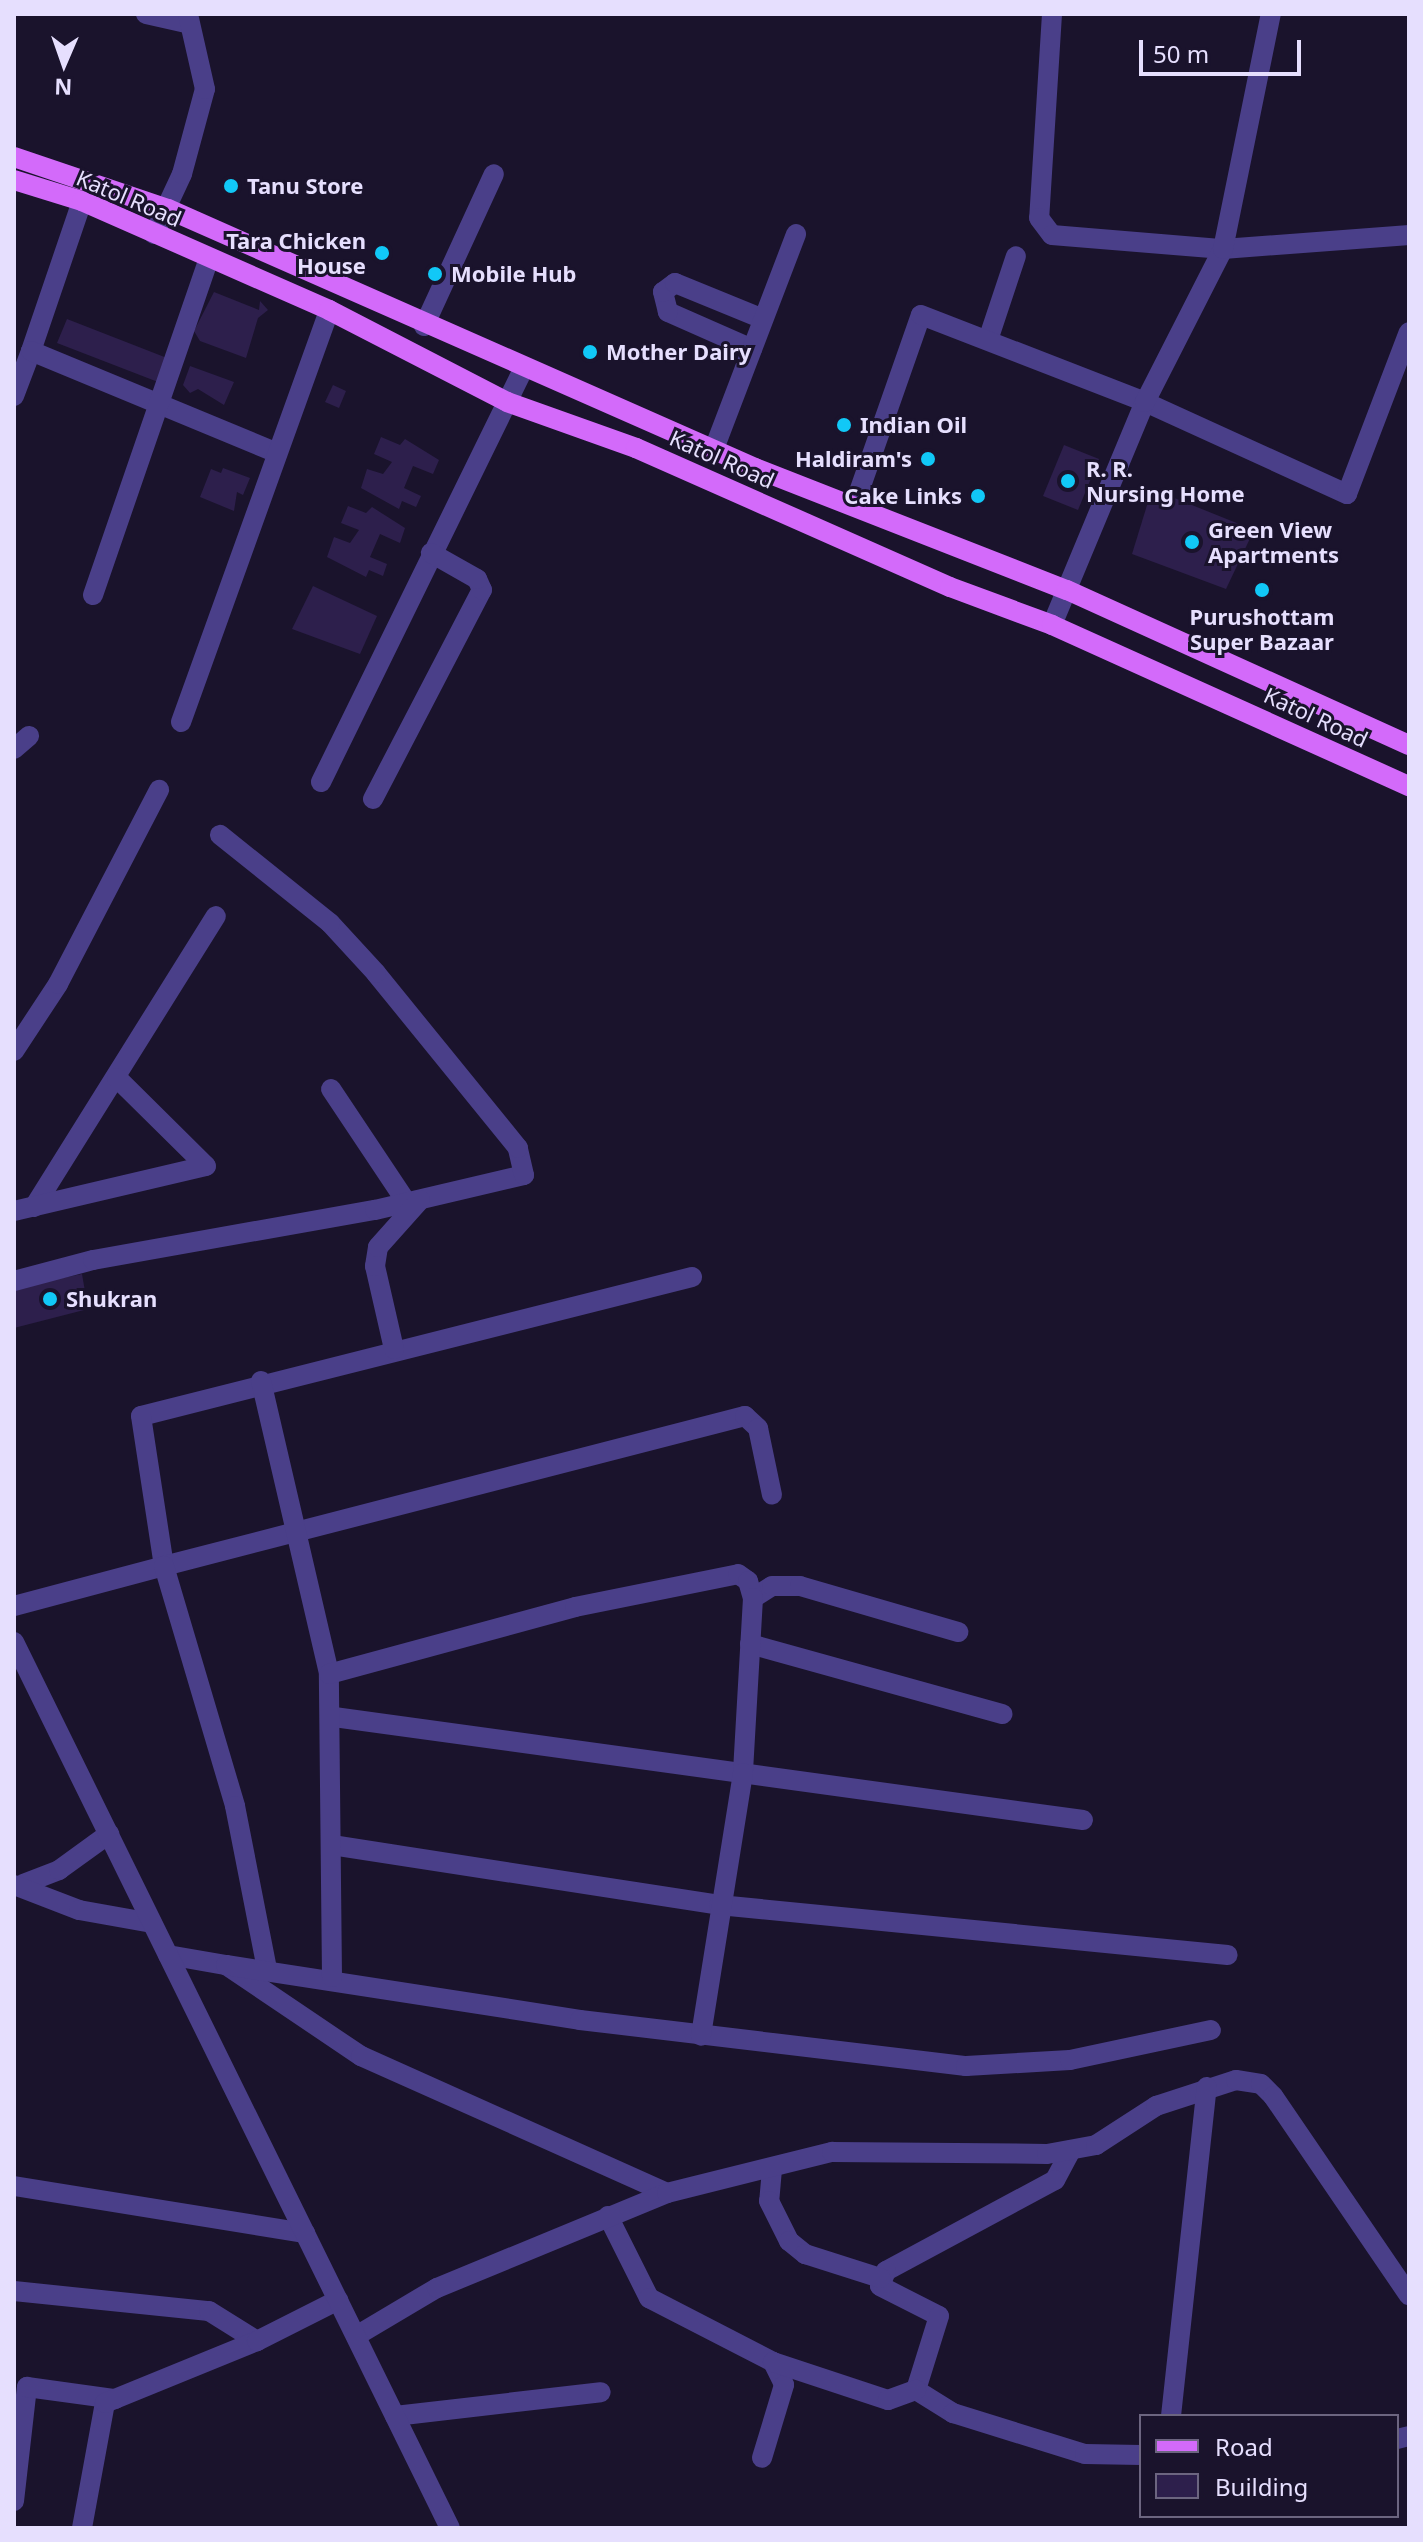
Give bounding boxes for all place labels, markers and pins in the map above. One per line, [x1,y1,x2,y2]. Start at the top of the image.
place label: Tanu Store [247,173,363,199]
marker: Tanu Store [222,177,240,195]
place label: Tara Chicken House [226,227,366,278]
marker: Tara Chicken House [373,244,391,262]
place label: Mobile Hub [451,261,576,287]
marker: Mobile Hub [426,265,444,283]
place label: Mother Dairy [606,339,751,365]
marker: Mother Dairy [581,343,599,361]
place label: Indian Oil [860,412,967,438]
marker: Indian Oil [835,416,853,434]
place label: Haldiram's [795,446,912,472]
marker: Haldiram's [919,450,937,468]
place label: R. R. Nursing Home [1086,455,1245,506]
marker: R. R. Nursing Home [1057,470,1079,492]
place label: Cake Links [844,483,962,509]
marker: Cake Links [969,487,987,505]
place label: Green View Apartments [1208,516,1339,568]
marker: Green View Apartments [1183,533,1201,551]
marker: Purushottam Super Bazaar [1253,581,1271,599]
place label: Purushottam Super Bazaar [1190,603,1334,654]
place label: Shukran [66,1286,157,1312]
marker: Shukran [41,1290,59,1308]

